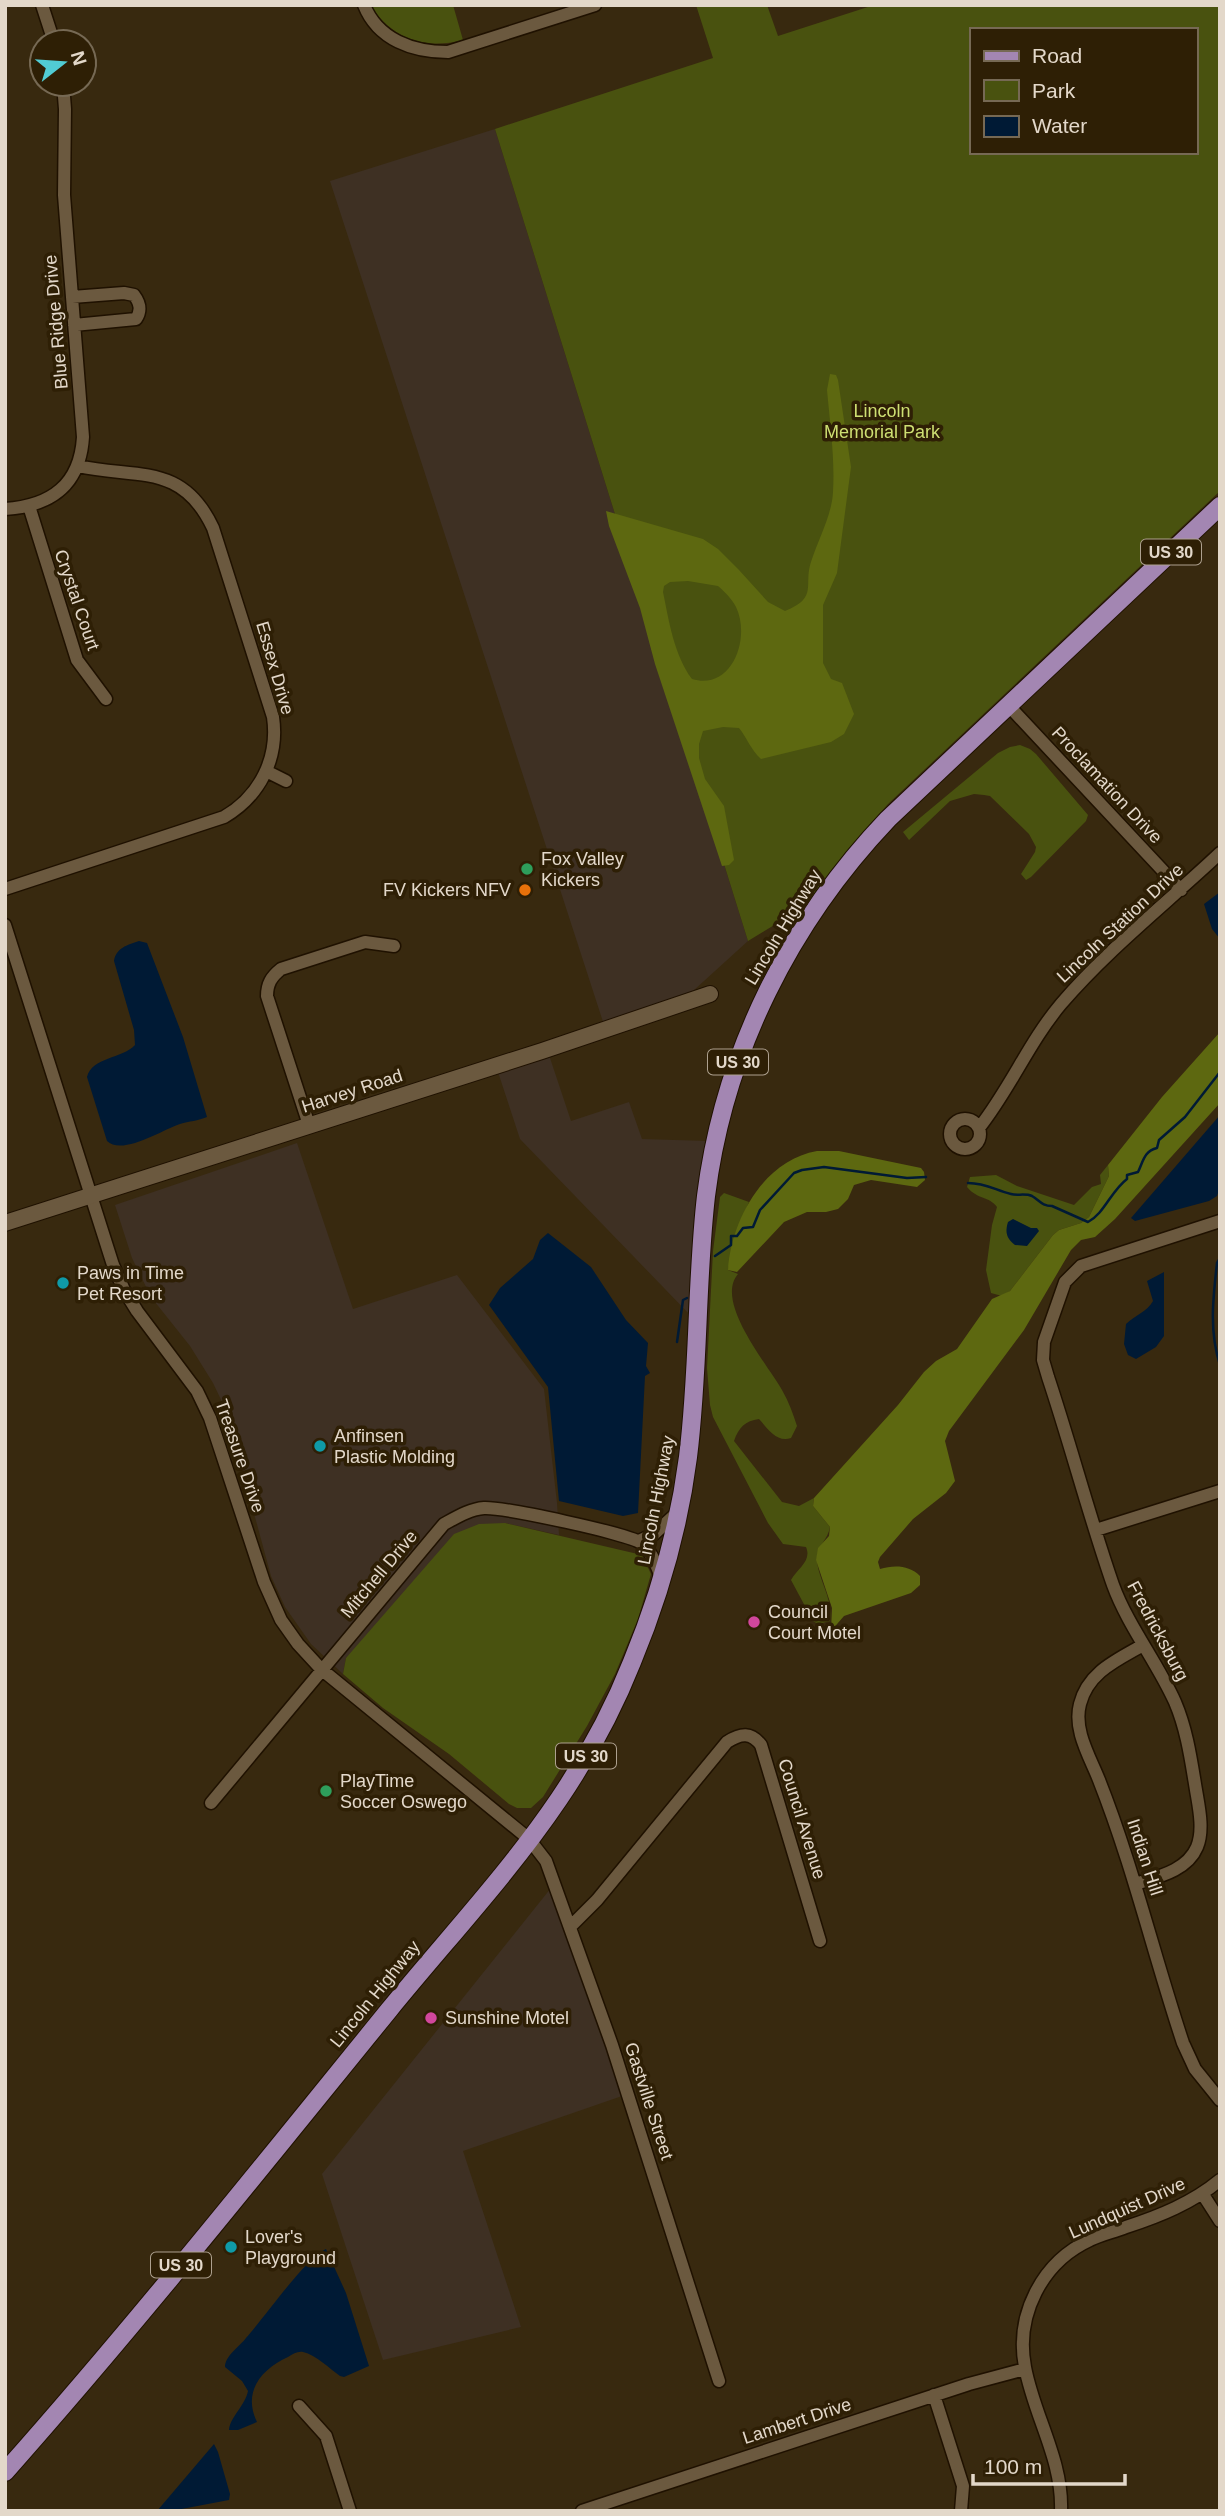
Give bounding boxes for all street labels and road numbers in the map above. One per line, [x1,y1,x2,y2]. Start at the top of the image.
street label: Blue Ridge Drive [40,254,72,390]
road number: US 30 [1141,540,1201,565]
street label: Crystal Court [50,547,104,653]
street label: Essex Drive [252,619,298,717]
street label: Proclamation Drive [1048,723,1166,847]
street label: Lincoln Station Drive [1053,859,1187,987]
street label: Lincoln Highway [741,866,825,988]
road number: US 30 [708,1050,768,1074]
street label: Harvey Road [299,1065,405,1117]
street label: Treasure Drive [211,1397,269,1515]
street label: Lincoln Highway [634,1434,678,1566]
street label: Mitchell Drive [337,1526,421,1622]
street label: Fredricksburg [1123,1578,1193,1684]
road number: US 30 [556,1744,616,1768]
street label: Council Avenue [774,1756,830,1882]
street label: Indian Hill [1123,1816,1167,1898]
street label: Lincoln Highway [326,1937,424,2051]
street label: Gastville Street [621,2040,677,2162]
street label: Lundquist Drive [1066,2173,1188,2243]
road number: US 30 [151,2252,211,2278]
street label: Lambert Drive [740,2394,854,2448]

